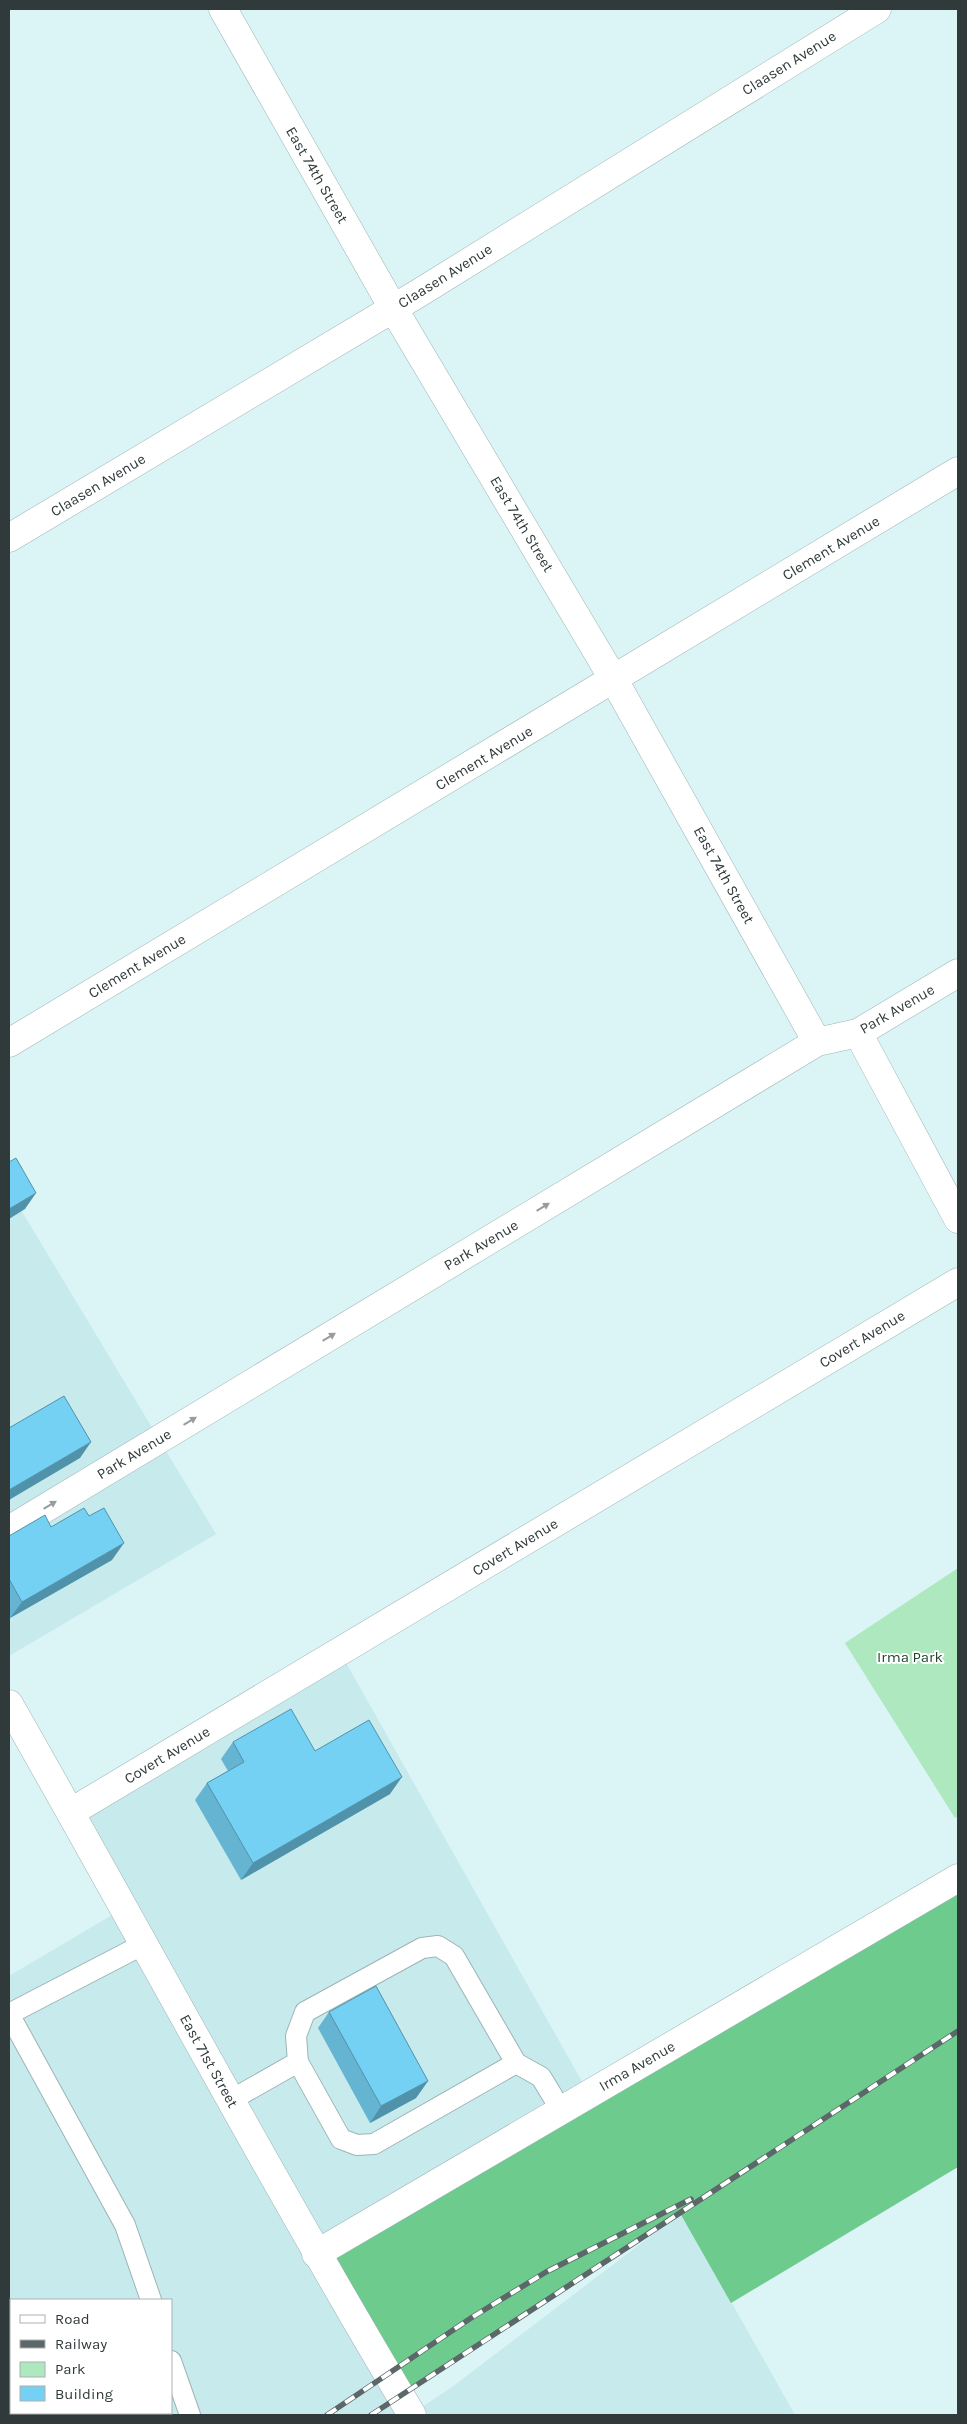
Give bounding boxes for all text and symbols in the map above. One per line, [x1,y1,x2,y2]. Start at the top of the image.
street label: Claasen Avenue [739,27,839,99]
street label: East 74th Street [282,123,352,227]
street label: Claasen Avenue [395,240,495,312]
street label: Claasen Avenue [47,450,149,520]
street label: East 74th Street [486,473,558,575]
street label: Clement Avenue [779,512,883,584]
street label: Clement Avenue [432,722,536,794]
street label: East 74th Street [690,823,758,927]
street label: Clement Avenue [85,930,189,1002]
street label: Park Avenue [856,980,938,1038]
one-way arrow [536,1203,549,1212]
street label: Park Avenue [441,1216,521,1274]
street label: Covert Avenue [816,1306,908,1372]
one-way arrow [322,1332,335,1341]
one-way arrow [183,1416,196,1425]
street label: Park Avenue [94,1425,174,1483]
one-way arrow [44,1500,57,1509]
street label: Covert Avenue [469,1514,561,1580]
park label: Irma Park [877,1648,943,1666]
street label: Covert Avenue [121,1722,213,1788]
street label: East 71st Street [176,2011,242,2111]
street label: Irma Avenue [596,2037,678,2095]
legend [10,2299,172,2414]
text: Road [55,2310,90,2328]
text: Railway [55,2335,107,2353]
text: Park [55,2360,85,2378]
text: Building [55,2385,113,2403]

